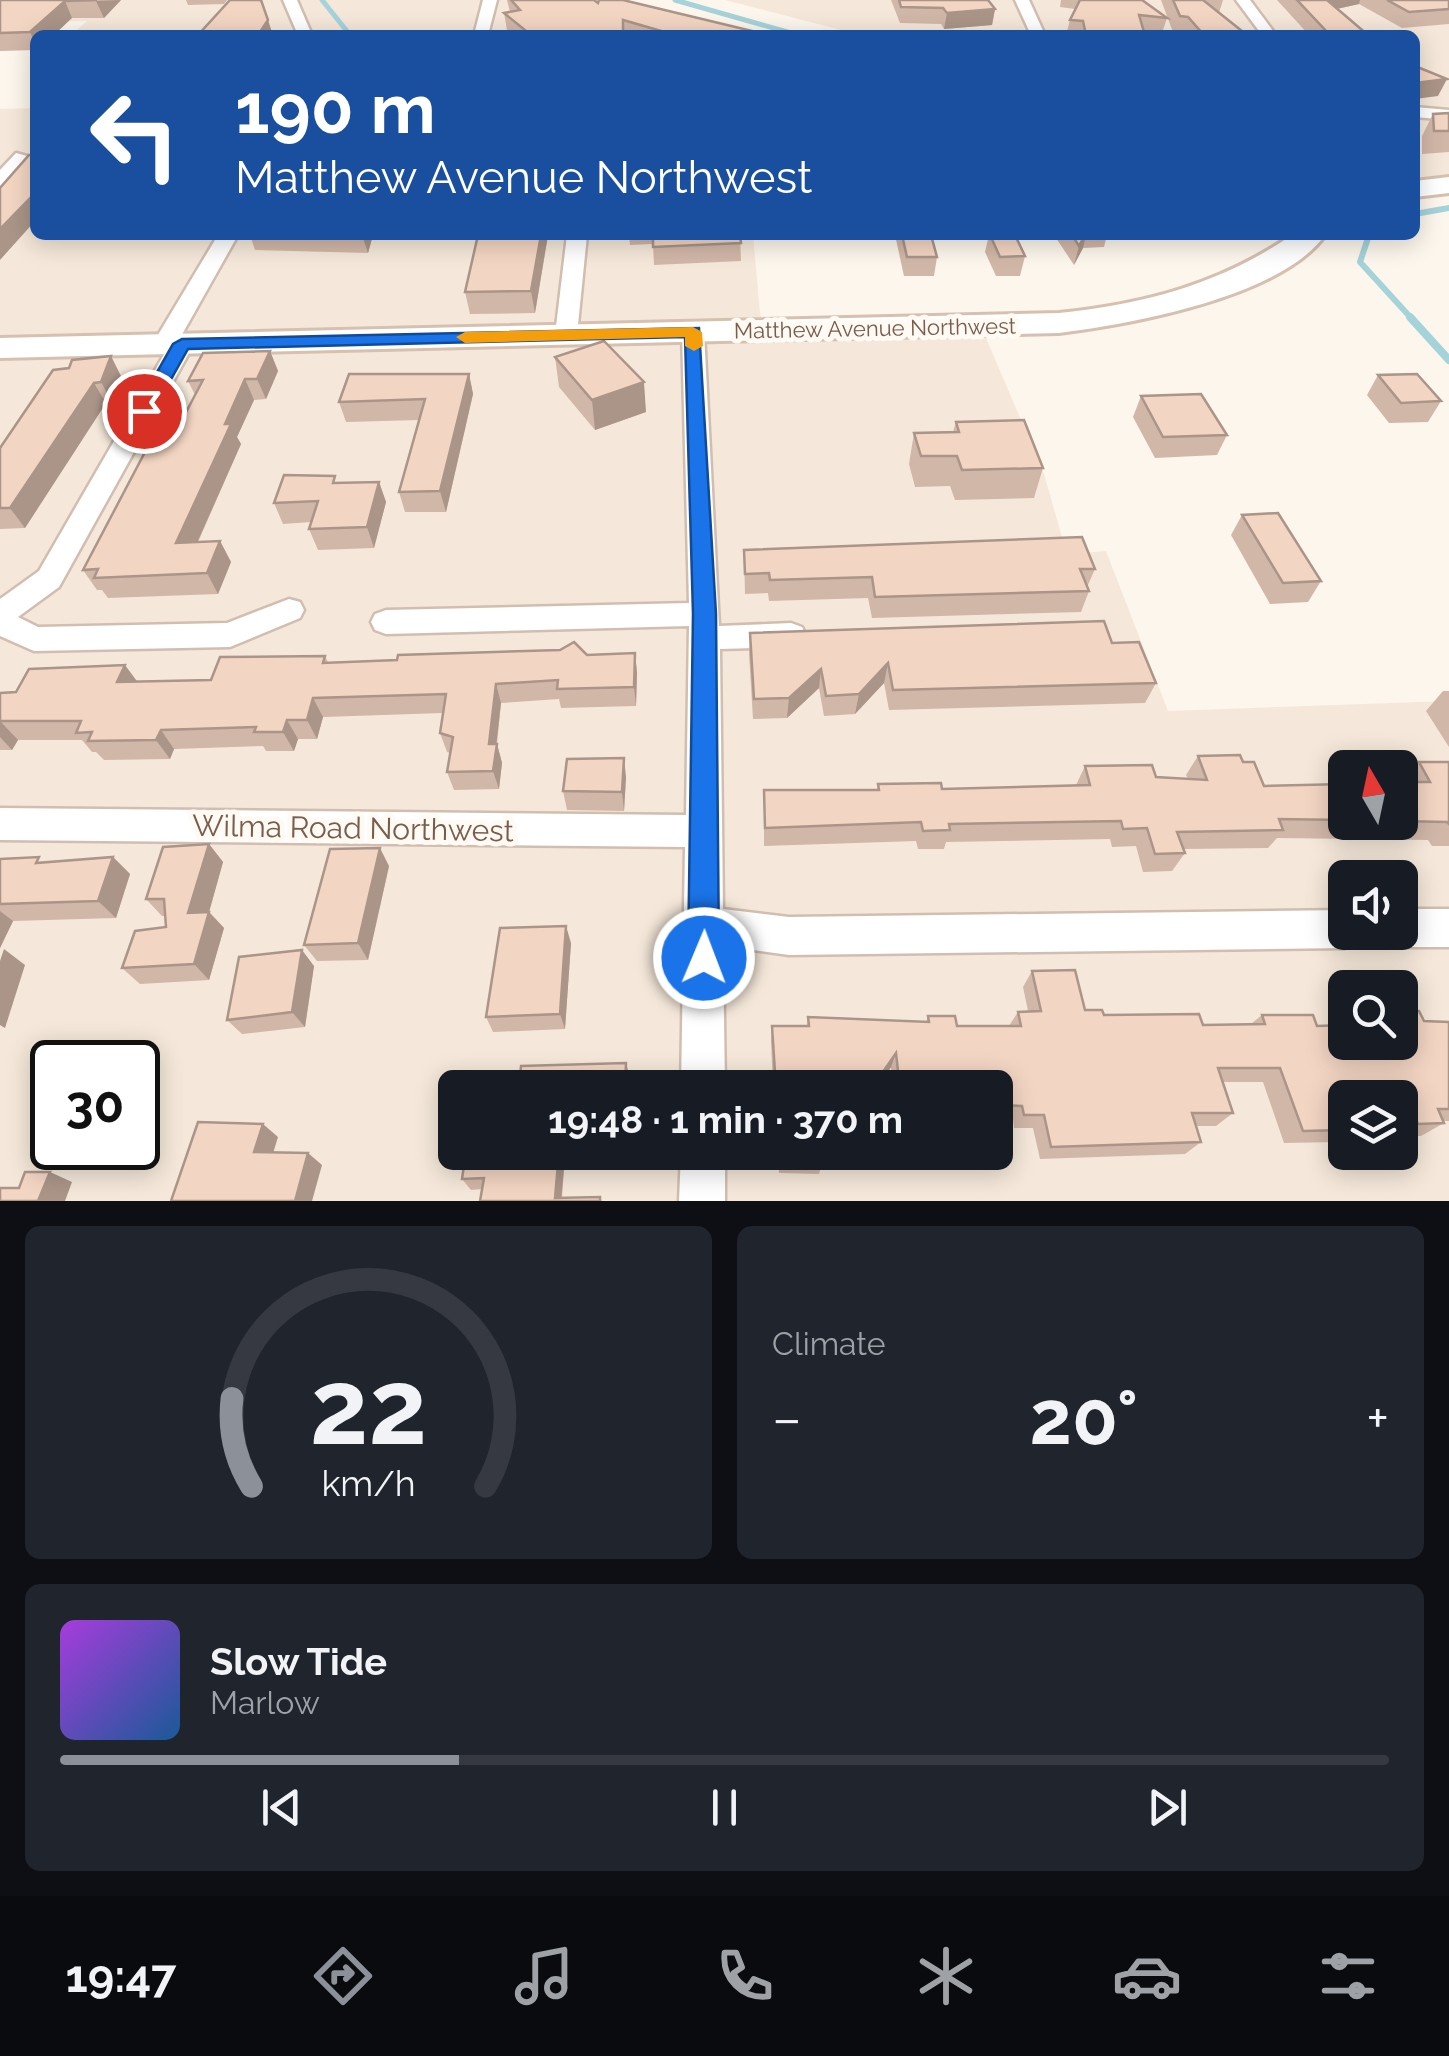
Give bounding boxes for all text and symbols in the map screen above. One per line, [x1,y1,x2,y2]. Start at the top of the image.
text: 190 m [235,67,436,149]
icon: left [70,70,200,200]
text: Matthew Avenue Northwest [235,151,812,204]
street label: Matthew Avenue Northwest [734,313,1017,343]
pin [102,369,187,454]
icon: arrive [117,384,172,439]
north arrow [1328,750,1418,840]
map controls [1328,750,1418,1170]
street label: Wilma Road Northwest [192,808,514,848]
button: sound [1328,860,1418,950]
position arrow [652,906,756,1010]
button: search [1328,970,1418,1060]
speed limit sign: 30 [30,1040,160,1170]
button: layers [1328,1080,1418,1170]
text: 19:48 · 1 min · 370 m [548,1097,903,1142]
text: Climate [772,1325,886,1362]
text: 22 [310,1346,427,1468]
text: 20° [1030,1373,1138,1462]
text: − [772,1386,802,1451]
text: + [1366,1386,1389,1451]
text: km/h [321,1462,416,1504]
text: Slow Tide [210,1639,387,1684]
text: Marlow [210,1684,320,1721]
icon: previous [254,1780,309,1835]
icon: pause [697,1780,752,1835]
icon: next [1140,1780,1195,1835]
icon: directions [308,1941,378,2011]
icon: music [509,1941,579,2011]
icon: phone [710,1941,780,2011]
icon: climate [911,1941,981,2011]
icon: car [1112,1941,1182,2011]
icon: filters [1313,1941,1383,2011]
text: 19:47 [66,1950,176,2003]

